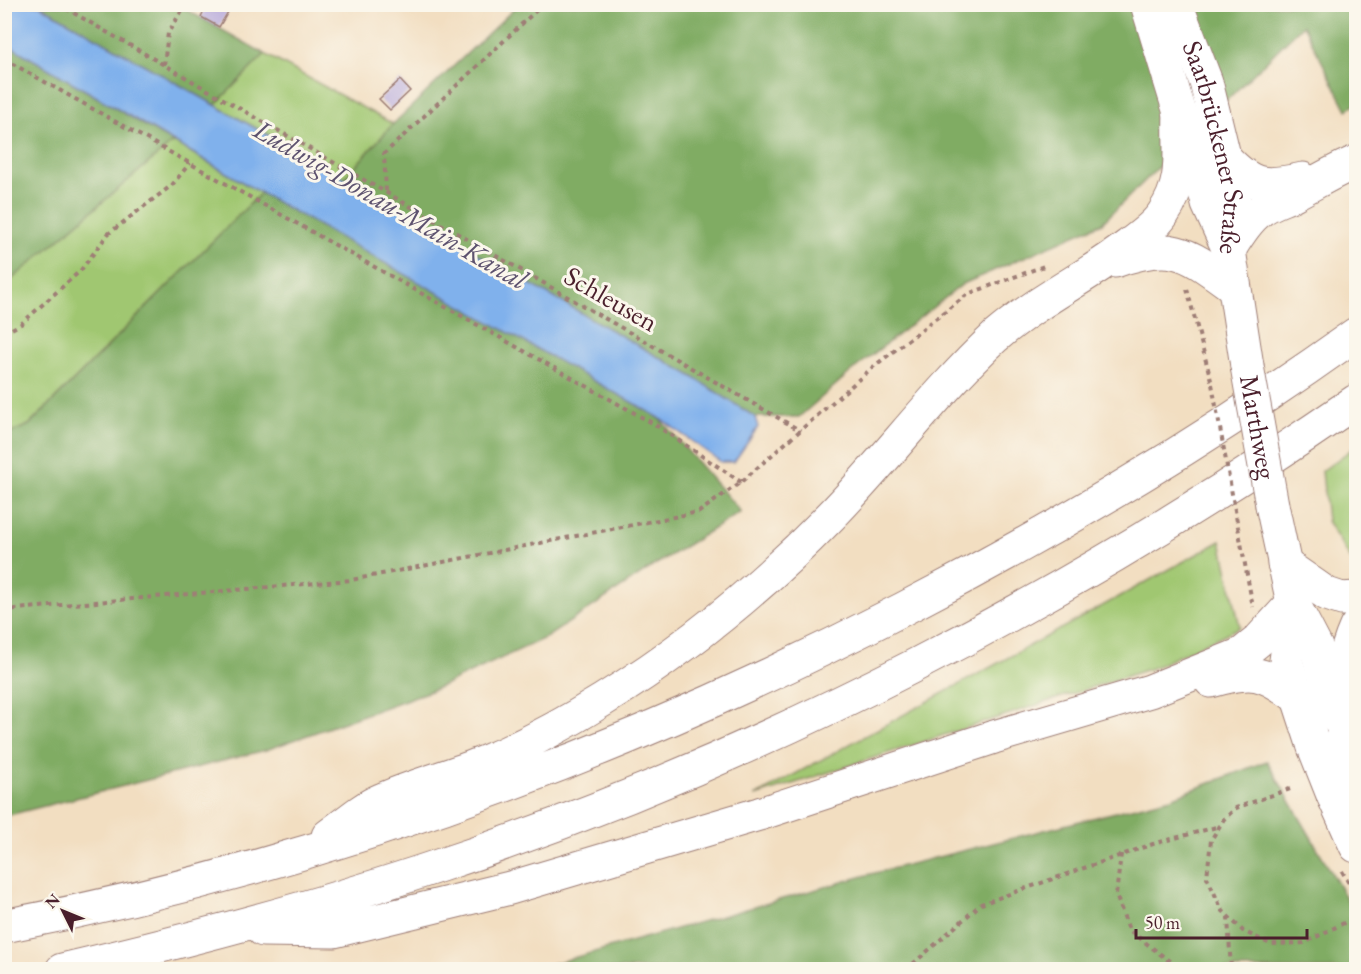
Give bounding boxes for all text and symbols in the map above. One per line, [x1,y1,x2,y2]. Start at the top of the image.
street label: Saarbrückener Straße [1175,35,1253,256]
water label: Ludwig-Donau-Main-Kanal [247,110,535,298]
street label: Schleusen [558,258,664,339]
street label: Marthweg [1232,372,1285,482]
north arrow [33,881,93,941]
text: N [40,889,65,913]
scale bar [1136,902,1307,940]
text: 50 m [1145,911,1180,934]

